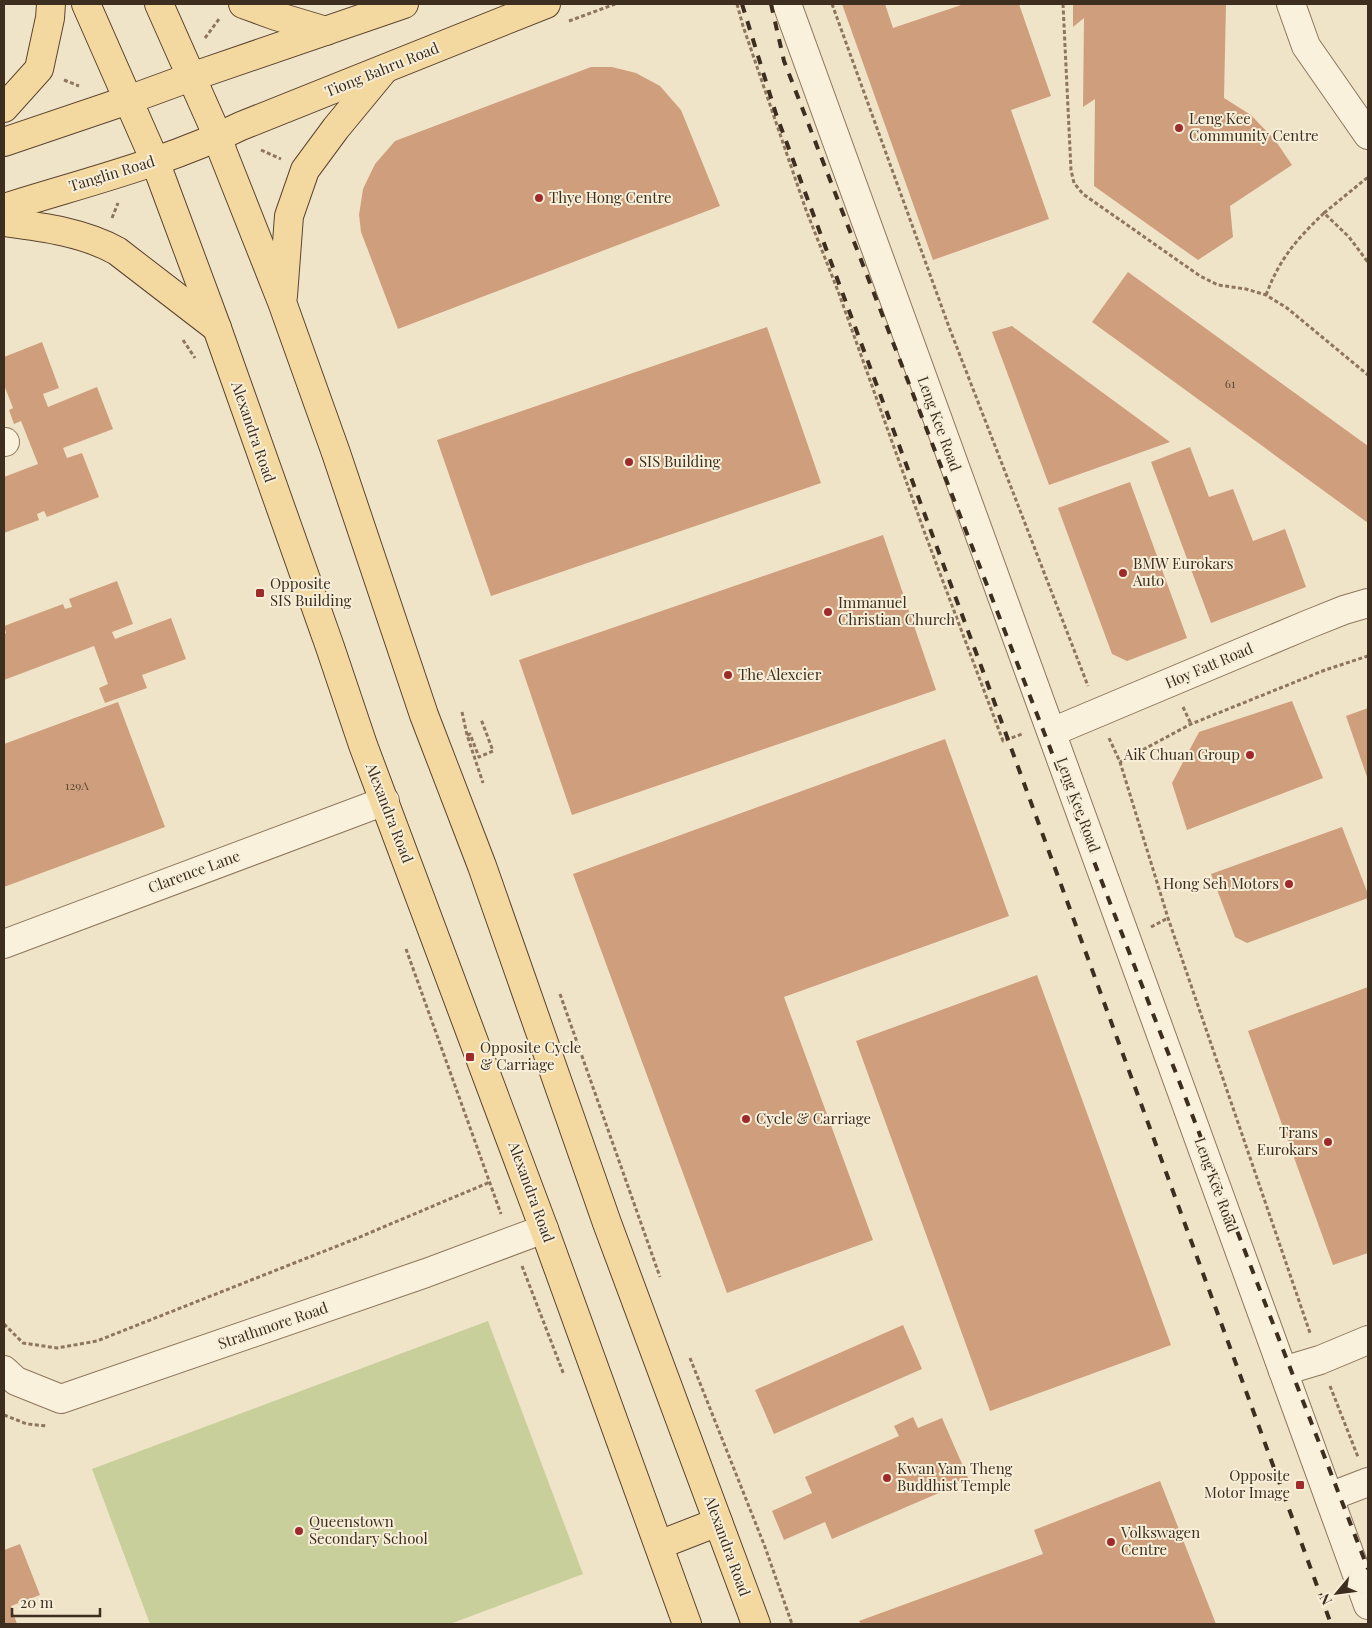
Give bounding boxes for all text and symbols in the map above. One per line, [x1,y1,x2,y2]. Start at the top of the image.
street label: Tiong Bahru Road [322,37,442,101]
place label: Leng Kee Community Centre [1189,108,1319,145]
marker: Leng Kee Community Centre [1173,122,1185,134]
street label: Tanglin Road [66,150,157,196]
place label: Thye Hong Centre [549,187,672,207]
marker: Thye Hong Centre [533,192,545,204]
street label: Leng Kee Road [913,373,966,474]
house number: 61 [1225,375,1236,391]
street label: Alexandra Road [227,377,281,485]
place label: SIS Building [639,451,721,471]
marker: SIS Building [623,456,635,468]
place label: BMW Eurokars Auto [1132,553,1233,590]
marker: BMW Eurokars Auto [1117,567,1129,579]
place label: Opposite SIS Building [270,573,352,610]
marker: Opposite SIS Building [254,587,266,599]
place label: Immanuel Christian Church [838,592,955,629]
marker: Immanuel Christian Church [822,606,834,618]
street label: Hoy Fatt Road [1162,637,1256,693]
place label: The Alexcier [738,664,822,684]
marker: The Alexcier [722,669,734,681]
place label: Aik Chuan Group [1123,744,1240,764]
marker: Aik Chuan Group [1244,749,1256,761]
street label: Leng Kee Road [1052,754,1105,855]
street label: Alexandra Road [361,759,418,866]
house number: 129A [65,777,89,793]
street label: Clarence Lane [145,845,242,897]
place label: Hong Seh Motors [1163,873,1279,893]
marker: Hong Seh Motors [1283,878,1295,890]
place label: Opposite Cycle & Carriage [480,1037,581,1074]
marker: Opposite Cycle & Carriage [464,1051,476,1063]
place label: Cycle & Carriage [756,1108,871,1128]
marker: Cycle & Carriage [740,1113,752,1125]
place label: Trans Eurokars [1257,1122,1318,1159]
street label: Leng Kee Road [1190,1134,1243,1235]
marker: Trans Eurokars [1322,1136,1334,1148]
street label: Alexandra Road [504,1138,560,1245]
street label: Strathmore Road [215,1297,331,1353]
place label: Kwan Yam Theng Buddhist Temple [897,1458,1012,1495]
place label: Opposite Motor Image [1204,1465,1290,1502]
marker: Kwan Yam Theng Buddhist Temple [881,1472,893,1484]
marker: Opposite Motor Image [1294,1479,1306,1491]
street label: Alexandra Road [700,1492,756,1599]
place label: Queenstown Secondary School [309,1511,428,1548]
place label: Volkswagen Centre [1120,1522,1200,1559]
marker: Queenstown Secondary School [293,1525,305,1537]
marker: Volkswagen Centre [1105,1536,1117,1548]
north arrow [1312,1568,1362,1618]
scale bar [12,1586,100,1618]
text: N [1314,1591,1336,1609]
text: 20 m [20,1592,54,1612]

